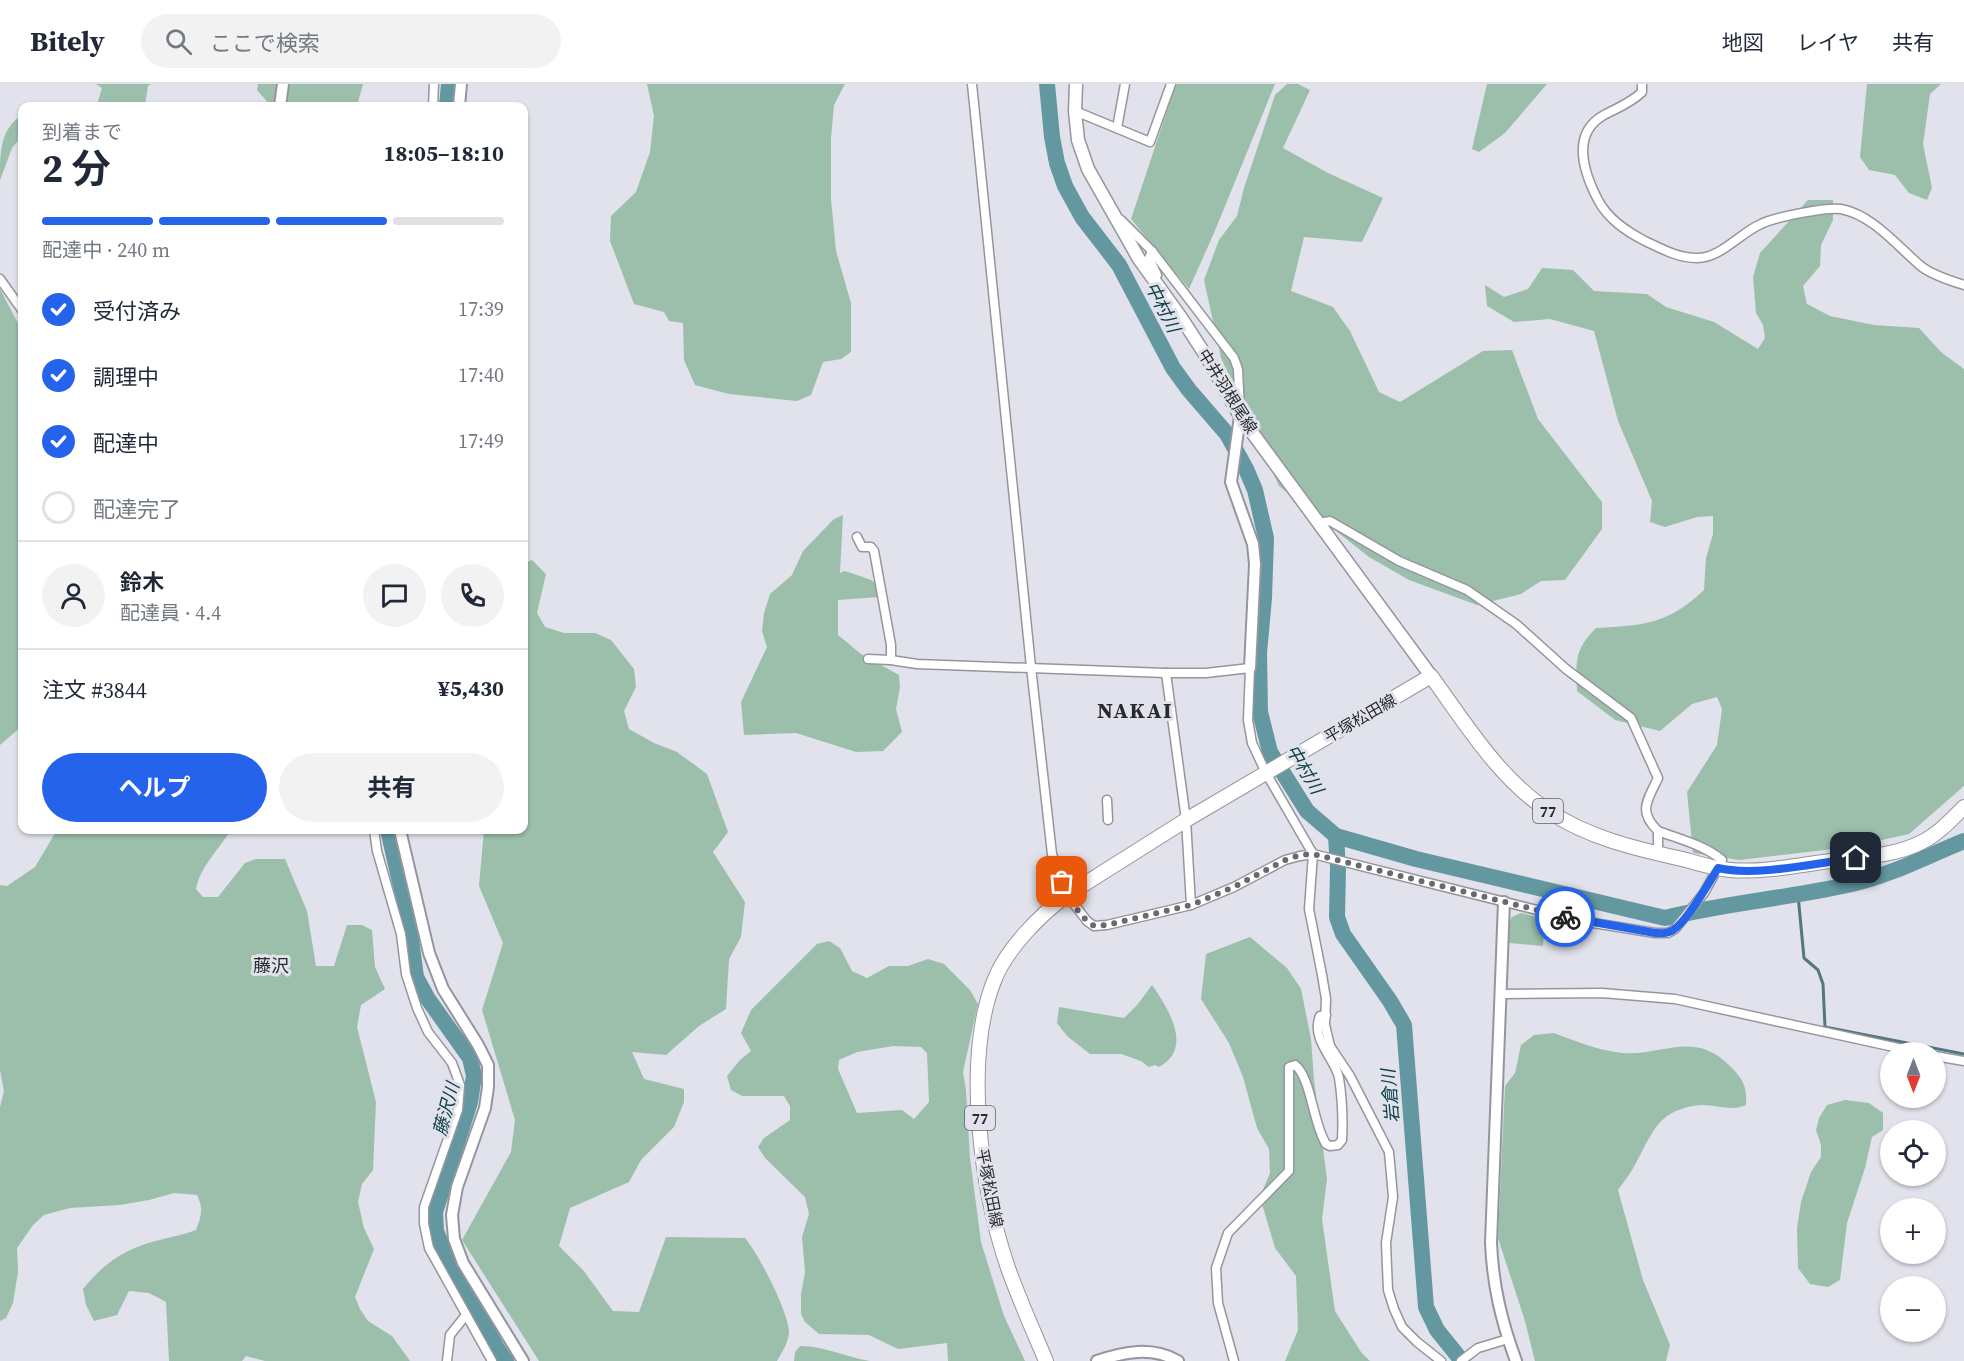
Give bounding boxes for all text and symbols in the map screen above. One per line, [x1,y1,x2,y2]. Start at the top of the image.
search box [141,14,561,68]
text: Bitely [30,22,105,60]
icon: search [162,25,195,58]
text: ここで検索 [210,28,320,58]
text: 地図 [1722,28,1764,57]
text: レイヤ [1797,28,1859,57]
text: 共有 [1892,28,1934,57]
text: 到着まで [42,118,122,146]
text: 18:05–18:10 [384,138,504,168]
text: 2 分 [42,142,110,195]
text: 配達中 · 240 m [42,236,170,264]
water label: 中村川 [1140,277,1187,339]
icon: check [42,293,75,326]
text: 17:39 [458,295,504,323]
text: 受付済み [93,296,181,326]
street label: 中井羽根尾線 [1193,344,1263,438]
icon: check [42,359,75,392]
text: 17:40 [458,361,504,389]
text: 調理中 [93,362,159,392]
icon: check [42,425,75,458]
text: 17:49 [458,427,504,455]
text: 配達中 [93,428,159,458]
text: 配達完了 [93,494,181,524]
button: person [42,564,105,627]
button: chat [363,564,426,627]
button: phone [441,564,504,627]
text: 鈴木 [120,567,164,597]
text: 配達員 · 4.4 [120,599,221,627]
text: ¥5,430 [438,673,504,703]
text: 注文 #3844 [42,675,147,705]
street label: 平塚松田線 [1320,688,1400,748]
district label: NAKAI [1097,695,1173,725]
water label: 中村川 [1280,739,1331,800]
button: ヘルプ [42,753,267,822]
button: 共有 [279,753,504,822]
road number: 77 [1533,799,1563,823]
pin [1830,832,1881,883]
icon: home [1839,841,1872,874]
pin [1036,856,1087,907]
icon: bag [1045,865,1078,898]
courier [1535,887,1595,947]
icon: bike [1549,901,1582,934]
district label: 藤沢 [253,953,289,978]
north arrow [1880,1042,1946,1108]
map controls [1880,1042,1946,1342]
water label: 岩倉川 [1375,1066,1405,1124]
water label: 藤沢川 [427,1078,466,1138]
road number: 77 [965,1106,995,1130]
button: locate [1880,1120,1946,1186]
street label: 平塚松田線 [972,1147,1008,1229]
button: + [1880,1198,1946,1264]
button: − [1880,1276,1946,1342]

